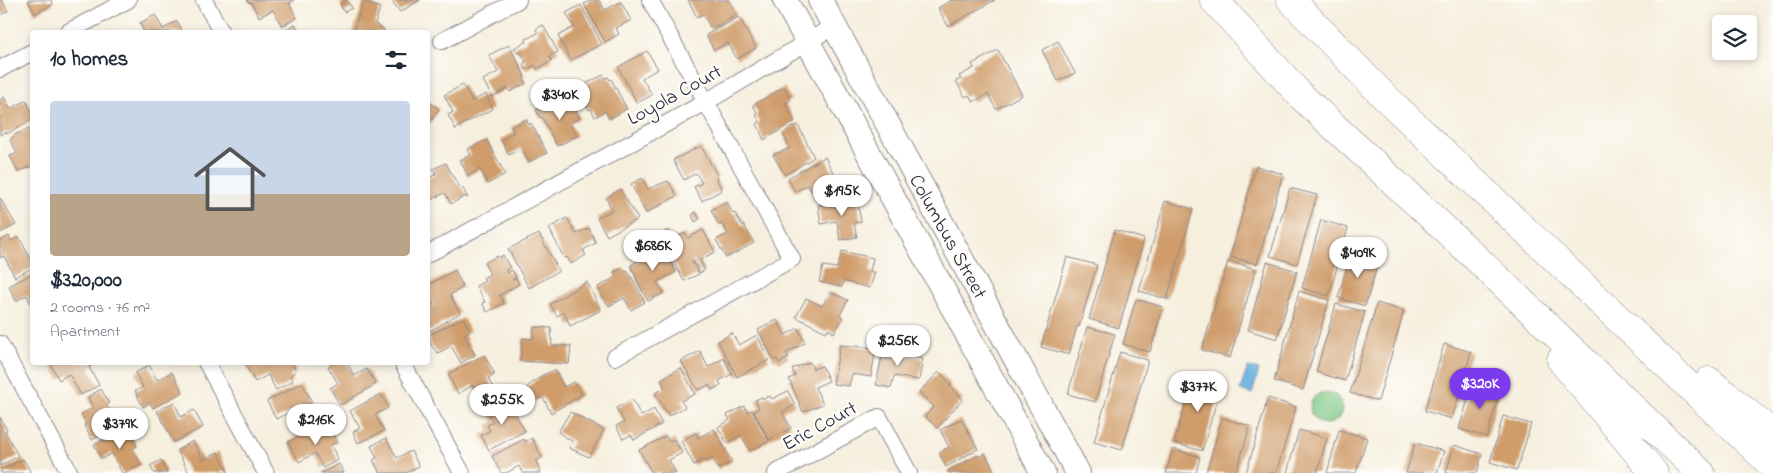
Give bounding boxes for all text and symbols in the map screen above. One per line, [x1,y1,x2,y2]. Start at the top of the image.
map controls [1712,15,1757,60]
button: layers [1712,15,1757,60]
text: 10 homes [50,45,128,75]
icon: filters [382,46,410,74]
street label: Loyola Court [623,58,728,134]
pin: $340K [525,78,595,121]
text: $340K [541,83,579,107]
icon: home [185,134,275,224]
street label: Columbus Street [901,170,993,305]
pin: $195K [807,174,877,217]
text: $195K [824,179,860,203]
pin: $686K [618,230,688,272]
text: $686K [634,234,672,258]
pin: $409K [1323,236,1393,279]
text: $409K [1340,241,1376,265]
text: $320,000 [50,266,122,296]
text: 2 rooms · 76 m² [50,296,150,320]
text: Apartment [50,320,120,344]
pin: $256K [863,324,933,367]
text: $256K [877,329,919,353]
pin: $320K [1445,368,1515,410]
pin: $377K [1163,370,1233,413]
text: $320K [1461,372,1499,396]
text: $377K [1179,375,1217,399]
pin: $255K [467,384,537,426]
text: $255K [480,388,524,412]
street label: Eric Court [778,395,863,460]
pin: $216K [281,404,351,446]
pin: $379K [85,408,155,450]
text: $216K [297,408,335,432]
text: $379K [102,412,138,436]

